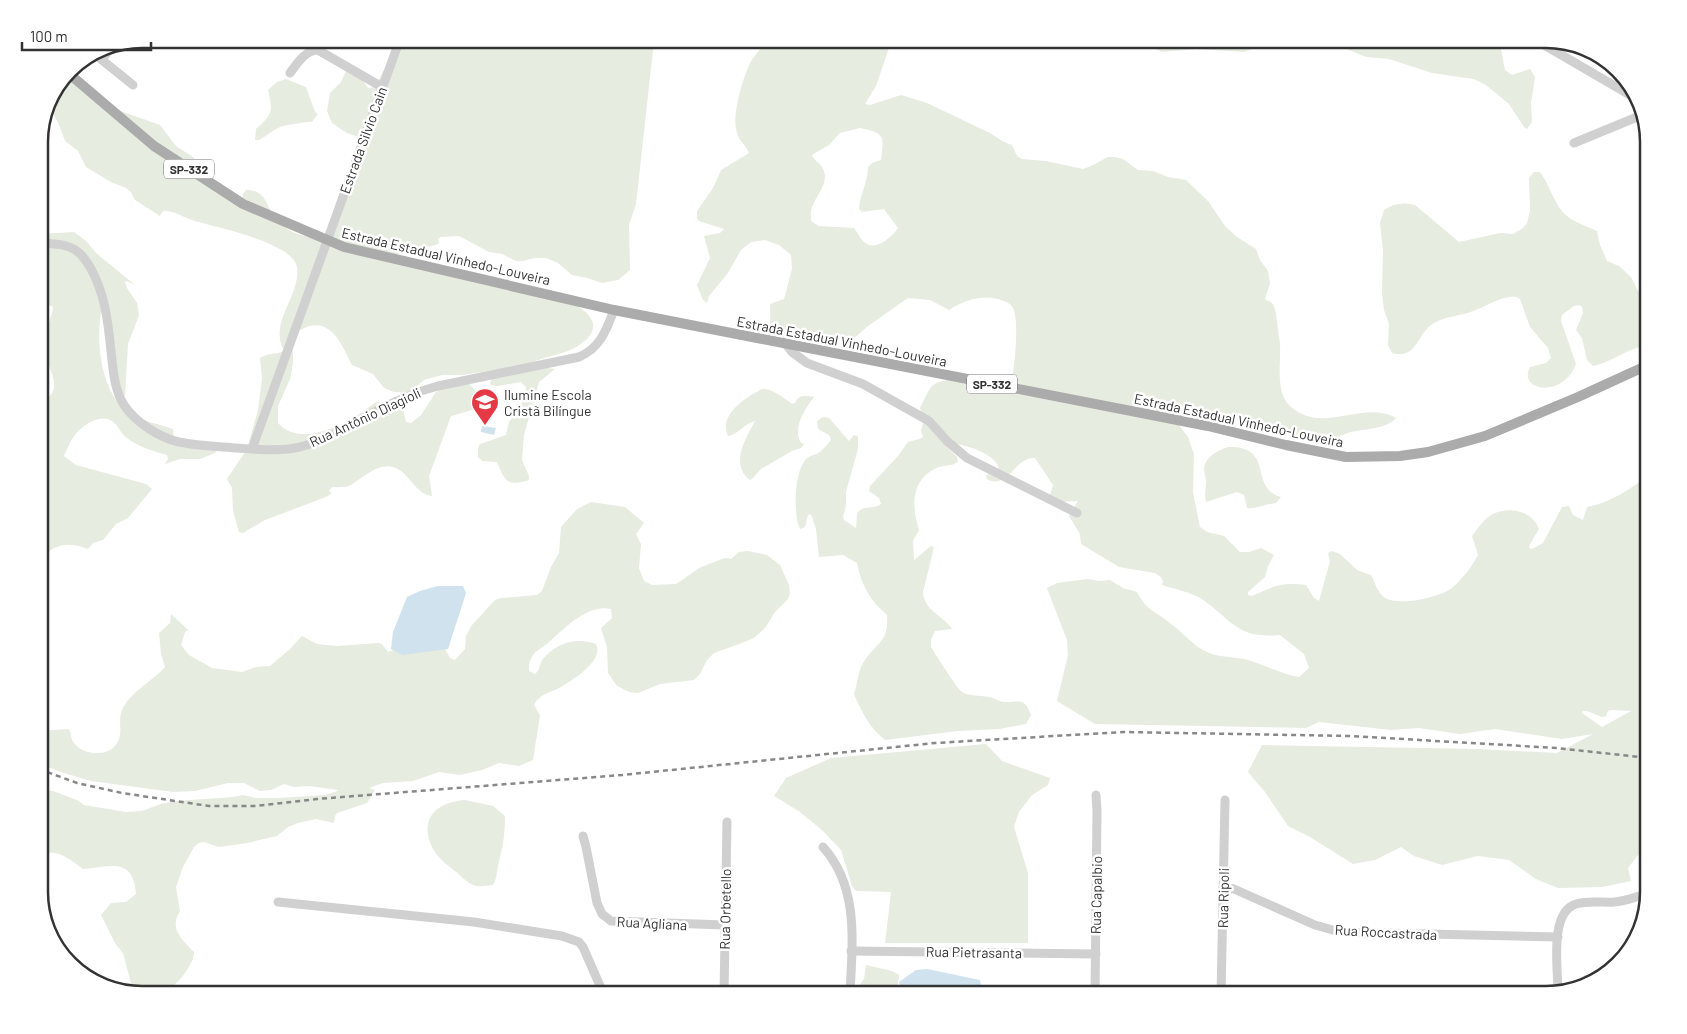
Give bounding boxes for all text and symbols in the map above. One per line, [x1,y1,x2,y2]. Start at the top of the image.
scale bar [22,20,151,52]
text: 100 m [30,27,68,45]
street label: Estrada Silvio Cain [336,84,390,196]
road number: SP-332 [164,160,214,178]
street label: Estrada Estadual Vinhedo-Louveira [340,224,552,288]
street label: Estrada Estadual Vinhedo-Louveira [736,312,948,370]
road number: SP-332 [967,374,1017,394]
street label: Rua Antônio Diagioli [307,384,423,450]
place label: Ilumine Escola Cristã Bilíngue [504,386,592,419]
school or university icon: Ilumine Escola Cristã Bilíngue [470,387,500,426]
street label: Estrada Estadual Vinhedo-Louveira [1133,389,1345,451]
street label: Rua Capalbio [1087,856,1105,934]
street label: Rua Orbetello [716,868,734,950]
street label: Rua Ripoli [1214,868,1232,928]
street label: Rua Agliana [616,913,688,933]
street label: Rua Roccastrada [1334,921,1438,943]
street label: Rua Pietrasanta [926,943,1022,961]

